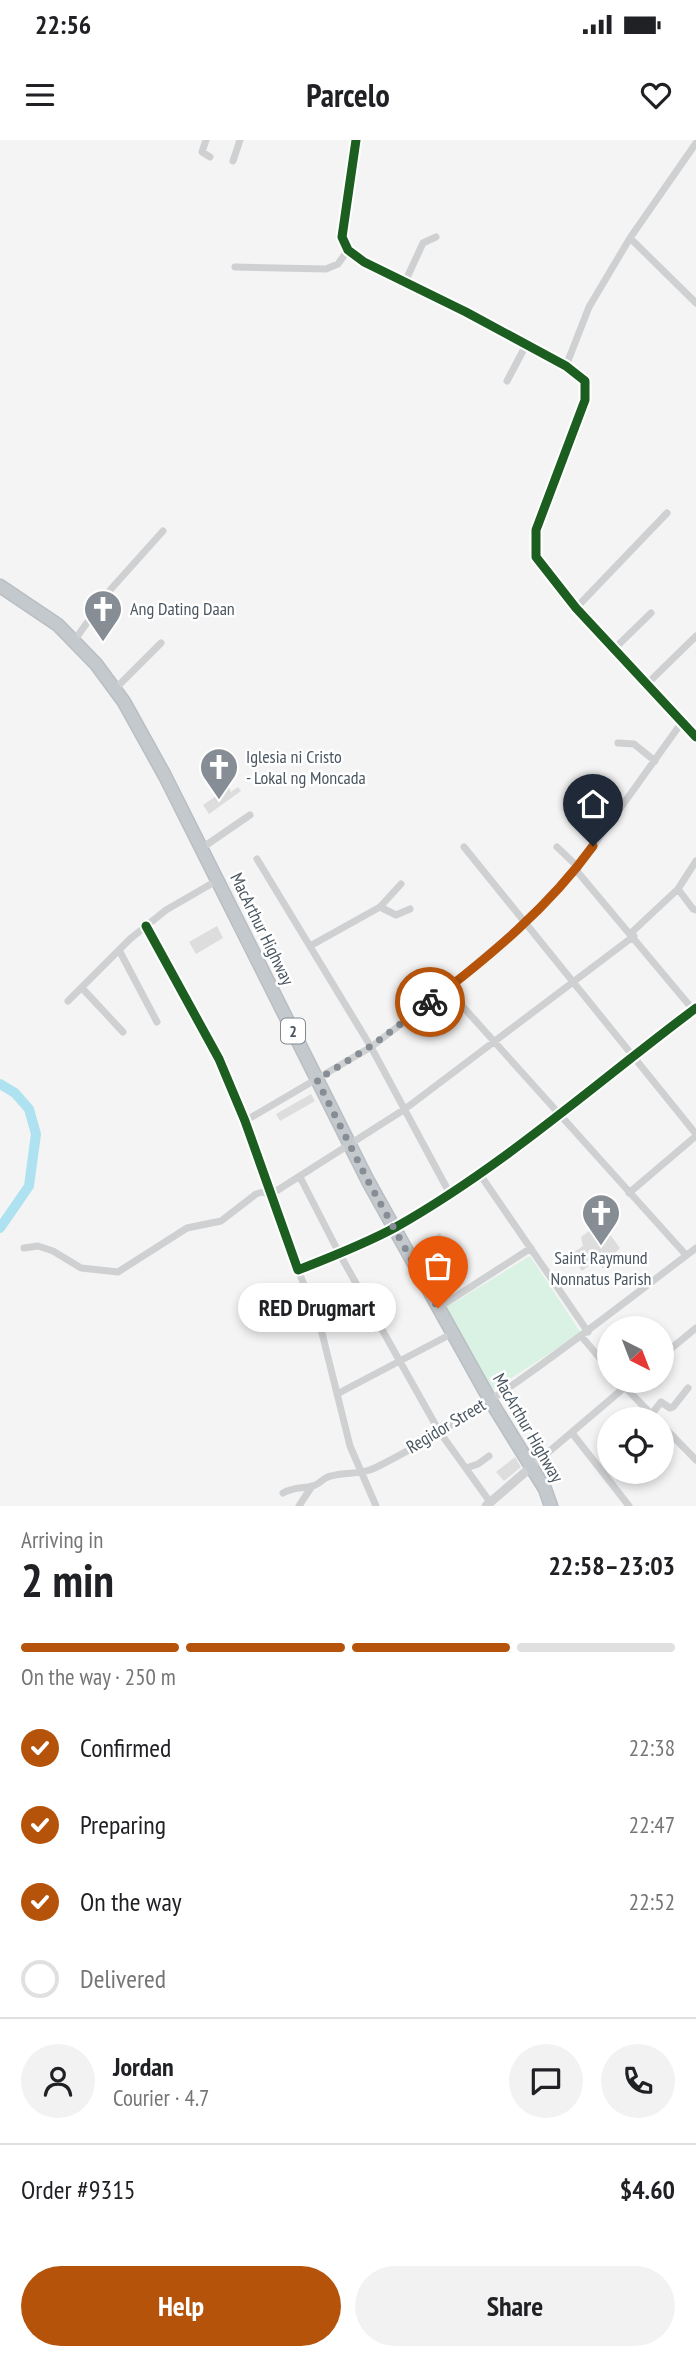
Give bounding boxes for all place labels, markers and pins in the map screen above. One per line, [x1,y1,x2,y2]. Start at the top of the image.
church icon: Ang Dating Daan [82,588,124,643]
place label: Ang Dating Daan [130,597,235,620]
place label: Iglesia ni Cristo - Lokal ng Moncada [246,745,366,789]
church icon: Iglesia ni Cristo - Lokal ng Moncada [198,746,240,801]
pin [563,774,623,846]
church icon: Saint Raymund Nonnatus Parish [580,1192,622,1247]
pin [408,1236,468,1308]
place label: Saint Raymund Nonnatus Parish [551,1246,651,1290]
callout: RED Drugmart [238,1284,396,1332]

